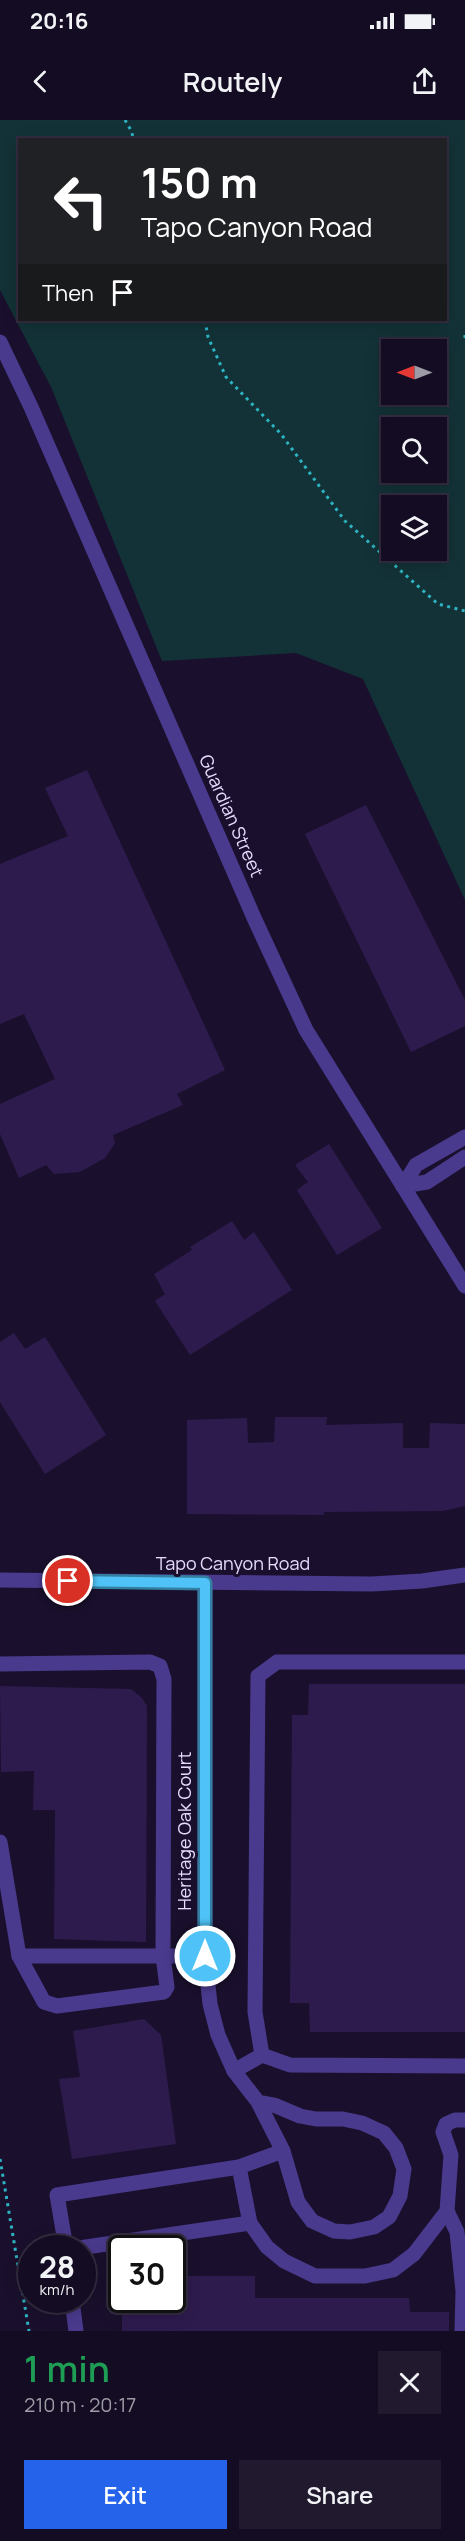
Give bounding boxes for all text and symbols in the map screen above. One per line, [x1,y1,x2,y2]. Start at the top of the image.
text: 20:16 [30,6,88,36]
text: Routely [183,63,282,100]
icon: back [24,65,57,98]
icon: share [408,65,441,98]
text: 150 m [141,153,258,211]
icon: left [42,162,120,240]
text: Tapo Canyon Road [141,208,372,245]
icon: arrive [106,276,139,309]
text: Then [42,278,94,308]
north arrow [381,339,447,405]
map controls [381,339,447,561]
button: search [381,417,447,483]
button: layers [381,495,447,561]
street label: Guardian Street [194,751,270,881]
street label: Tapo Canyon Road [156,1551,310,1575]
pin [42,1555,93,1606]
icon: arrive [51,1564,84,1597]
street label: Heritage Oak Court [172,1752,196,1911]
position arrow [173,1924,237,1988]
speed limit sign: 30 [108,2235,186,2313]
text: 28 [39,2246,75,2287]
text: km/h [40,2279,74,2300]
text: 1 min [24,2344,110,2393]
button: close [378,2351,441,2414]
text: 210 m · 20:17 [24,2391,136,2418]
button: Exit [24,2460,227,2529]
button: Share [239,2460,441,2529]

